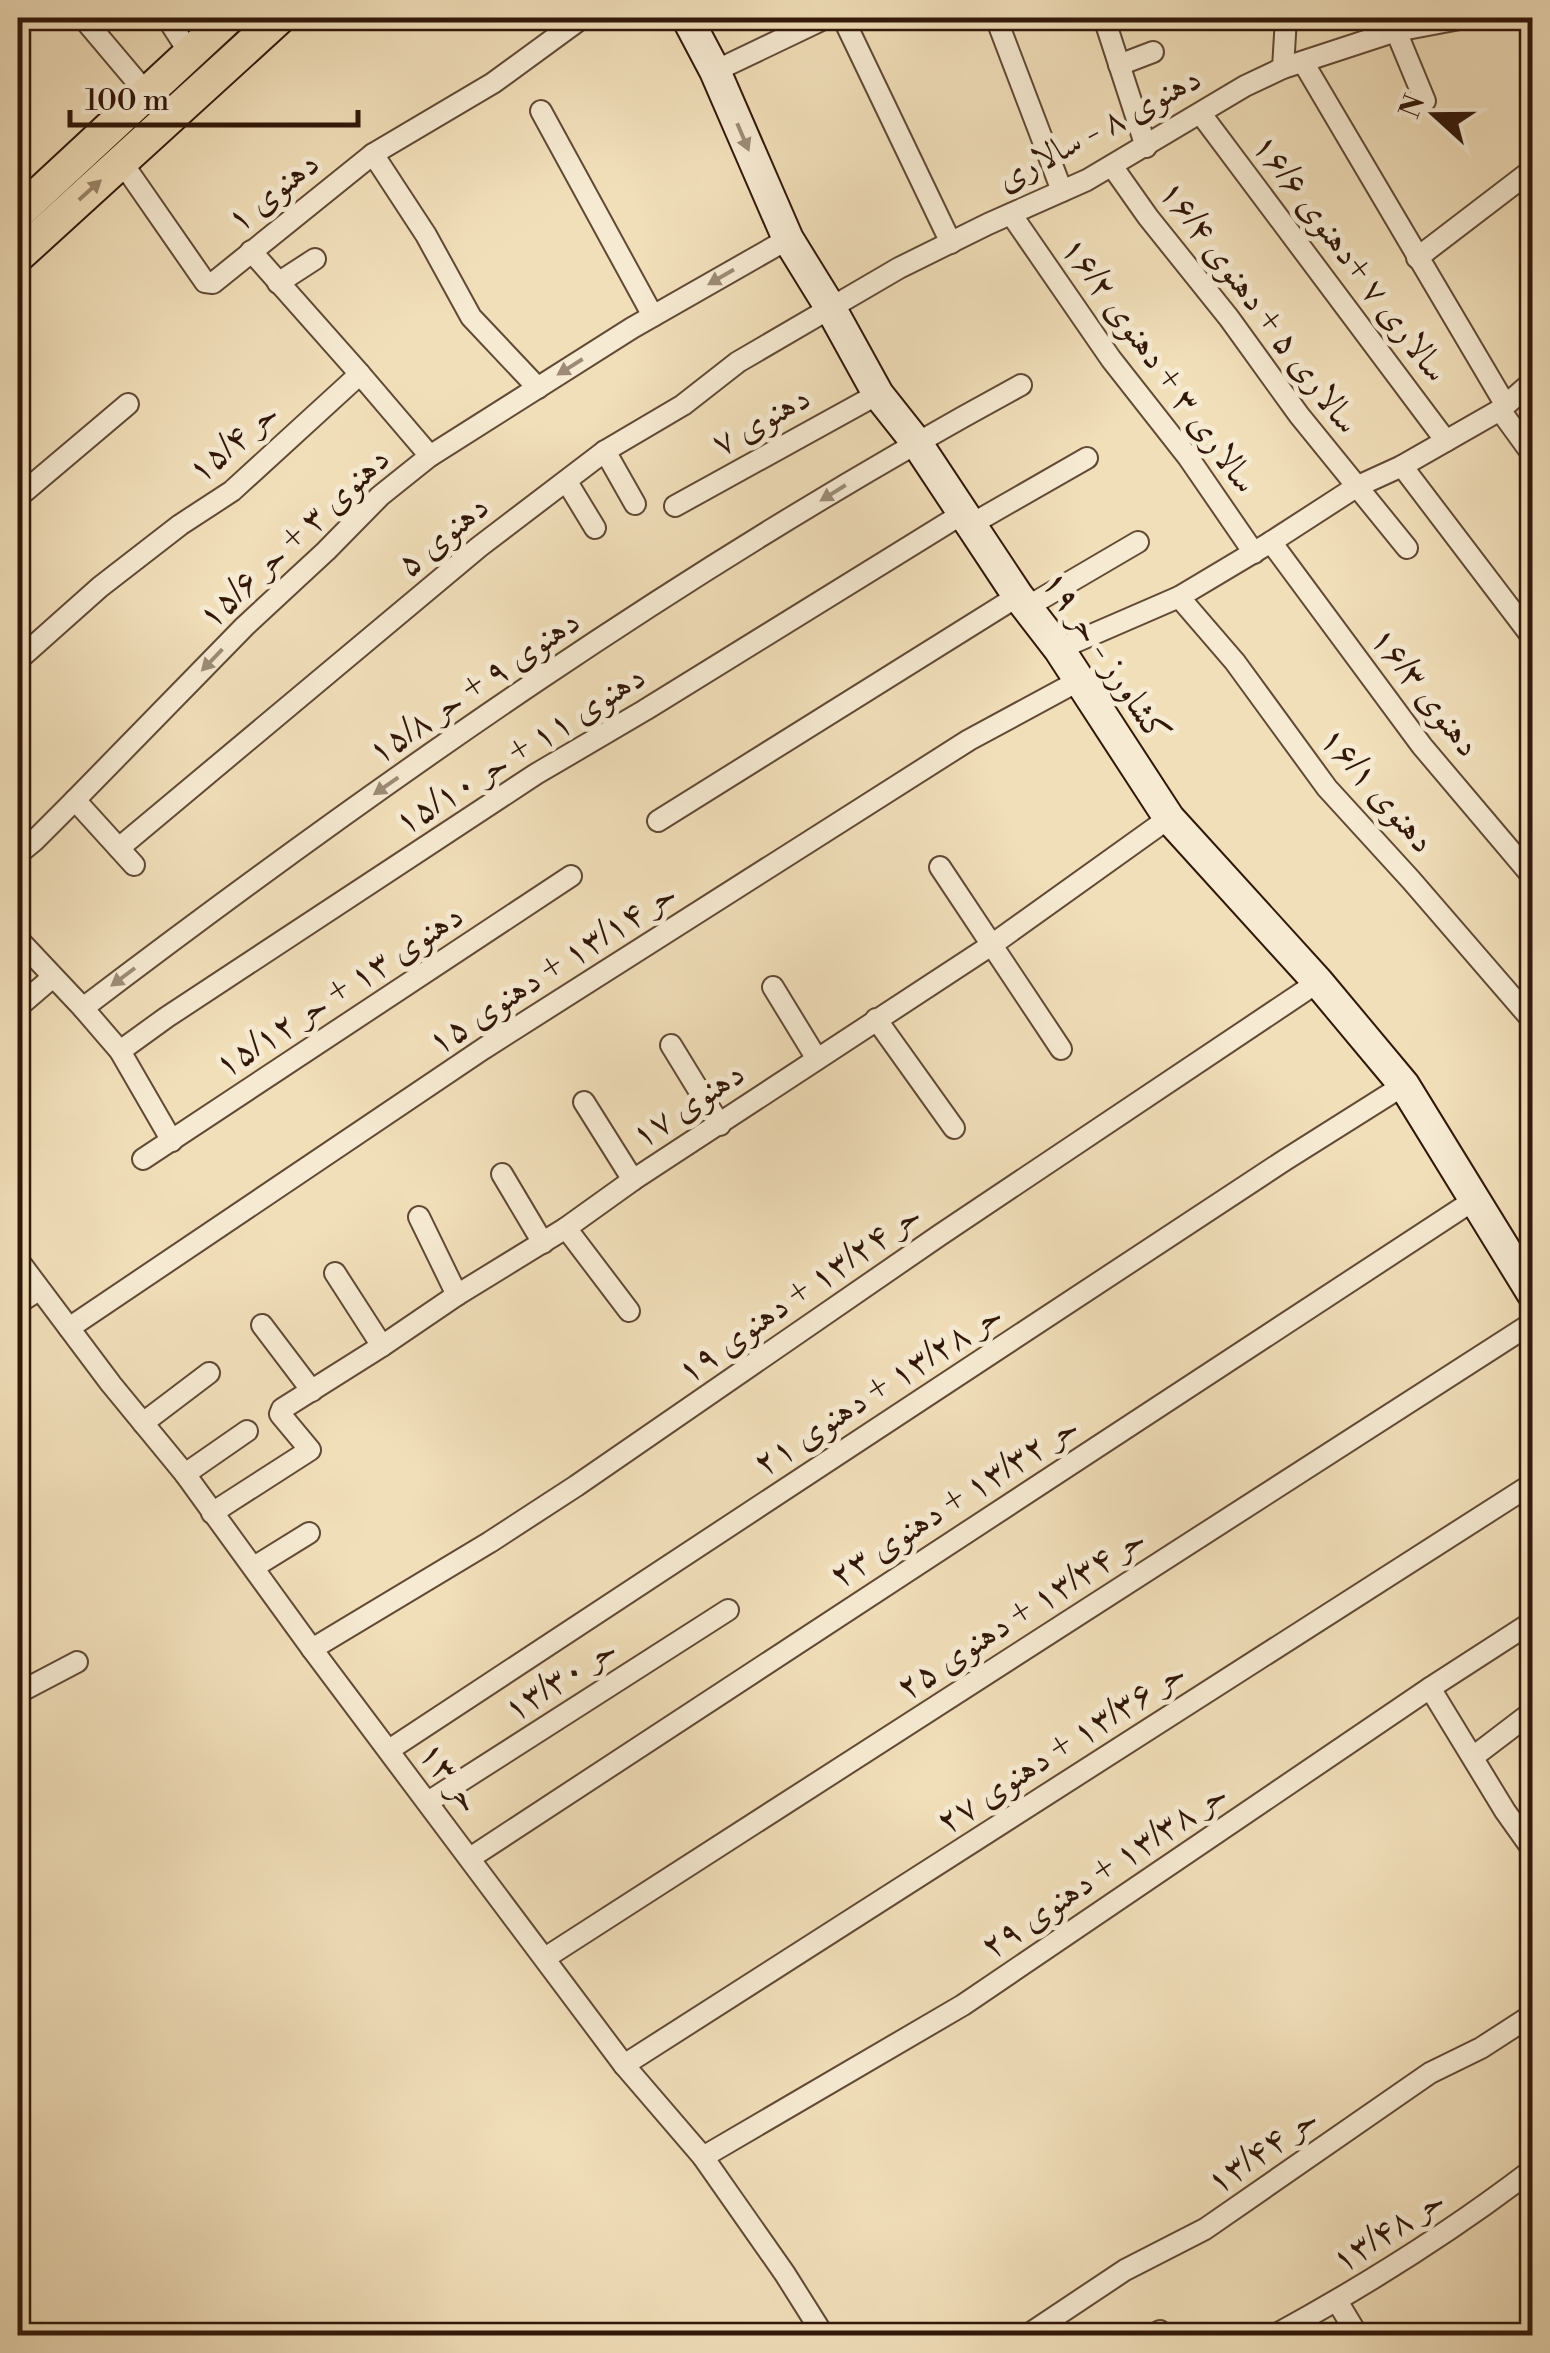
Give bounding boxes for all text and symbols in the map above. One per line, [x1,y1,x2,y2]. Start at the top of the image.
street label: دهنوی ۸ - سالاری [989,57,1209,201]
scale bar [70,65,358,127]
north arrow [1385,65,1485,165]
text: 100 m [85,82,169,120]
text: N [1393,90,1433,123]
one-way arrow [735,122,751,152]
street label: سالاری ۷ +دهنوی ۱۶/۶ [1242,125,1458,391]
street label: دهنوی ۱ [218,142,328,242]
street label: سالاری ۵ + دهنوی ۱۶/۴ [1149,171,1369,443]
one-way arrow [77,179,101,202]
street label: سالاری ۳ + دهنوی ۱۶/۲ [1051,228,1267,502]
one-way arrow [707,268,735,286]
one-way arrow [557,358,584,376]
street label: دهنوی ۷ [704,376,818,466]
street label: حر ۱۵/۴ [179,391,287,493]
street label: دهنوی ۳ + حر ۱۵/۶ [189,438,399,638]
one-way arrow [819,484,847,501]
street label: دهنوی ۵ [388,486,498,586]
street label: کشاورز - حر ۱۹ [1032,562,1180,752]
street label: دهنوی ۹ + حر ۱۵/۸ [359,600,589,774]
street label: دهنوی ۱۶/۳ [1361,618,1489,766]
one-way arrow [201,647,224,671]
street label: دهنوی ۱۱ + حر ۱۵/۱۰ [386,655,654,845]
street label: دهنوی ۱۶/۱ [1310,718,1444,862]
one-way arrow [372,776,399,795]
street label: حر ۱۳/۱۴ + دهنوی ۱۵ [419,871,685,1065]
street label: دهنوی ۱۳ + حر ۱۵/۱۲ [206,894,472,1088]
one-way arrow [110,967,136,987]
street label: دهنوی ۱۷ [623,1052,753,1158]
street label: حر ۱۳/۲۴ + دهنوی ۱۹ [669,1193,929,1393]
street label: حر ۱۳/۲۸ + دهنوی ۲۱ [745,1292,1011,1486]
street label: حر ۱۳/۳۲ + دهنوی ۲۳ [821,1404,1087,1598]
street label: حر ۱۳/۳۴ + دهنوی ۲۵ [888,1516,1154,1710]
street label: حر ۱۳/۳۰ [495,1627,625,1731]
street label: حر ۱۳/۳۶ + دهنوی ۲۷ [928,1650,1194,1844]
street label: حر ۱۳ [409,1733,491,1821]
street label: حر ۱۳/۳۸ + دهنوی ۲۹ [972,1772,1236,1968]
street label: حر ۱۳/۴۴ [1198,2096,1326,2204]
street label: حر ۱۳/۴۸ [1323,2178,1453,2282]

